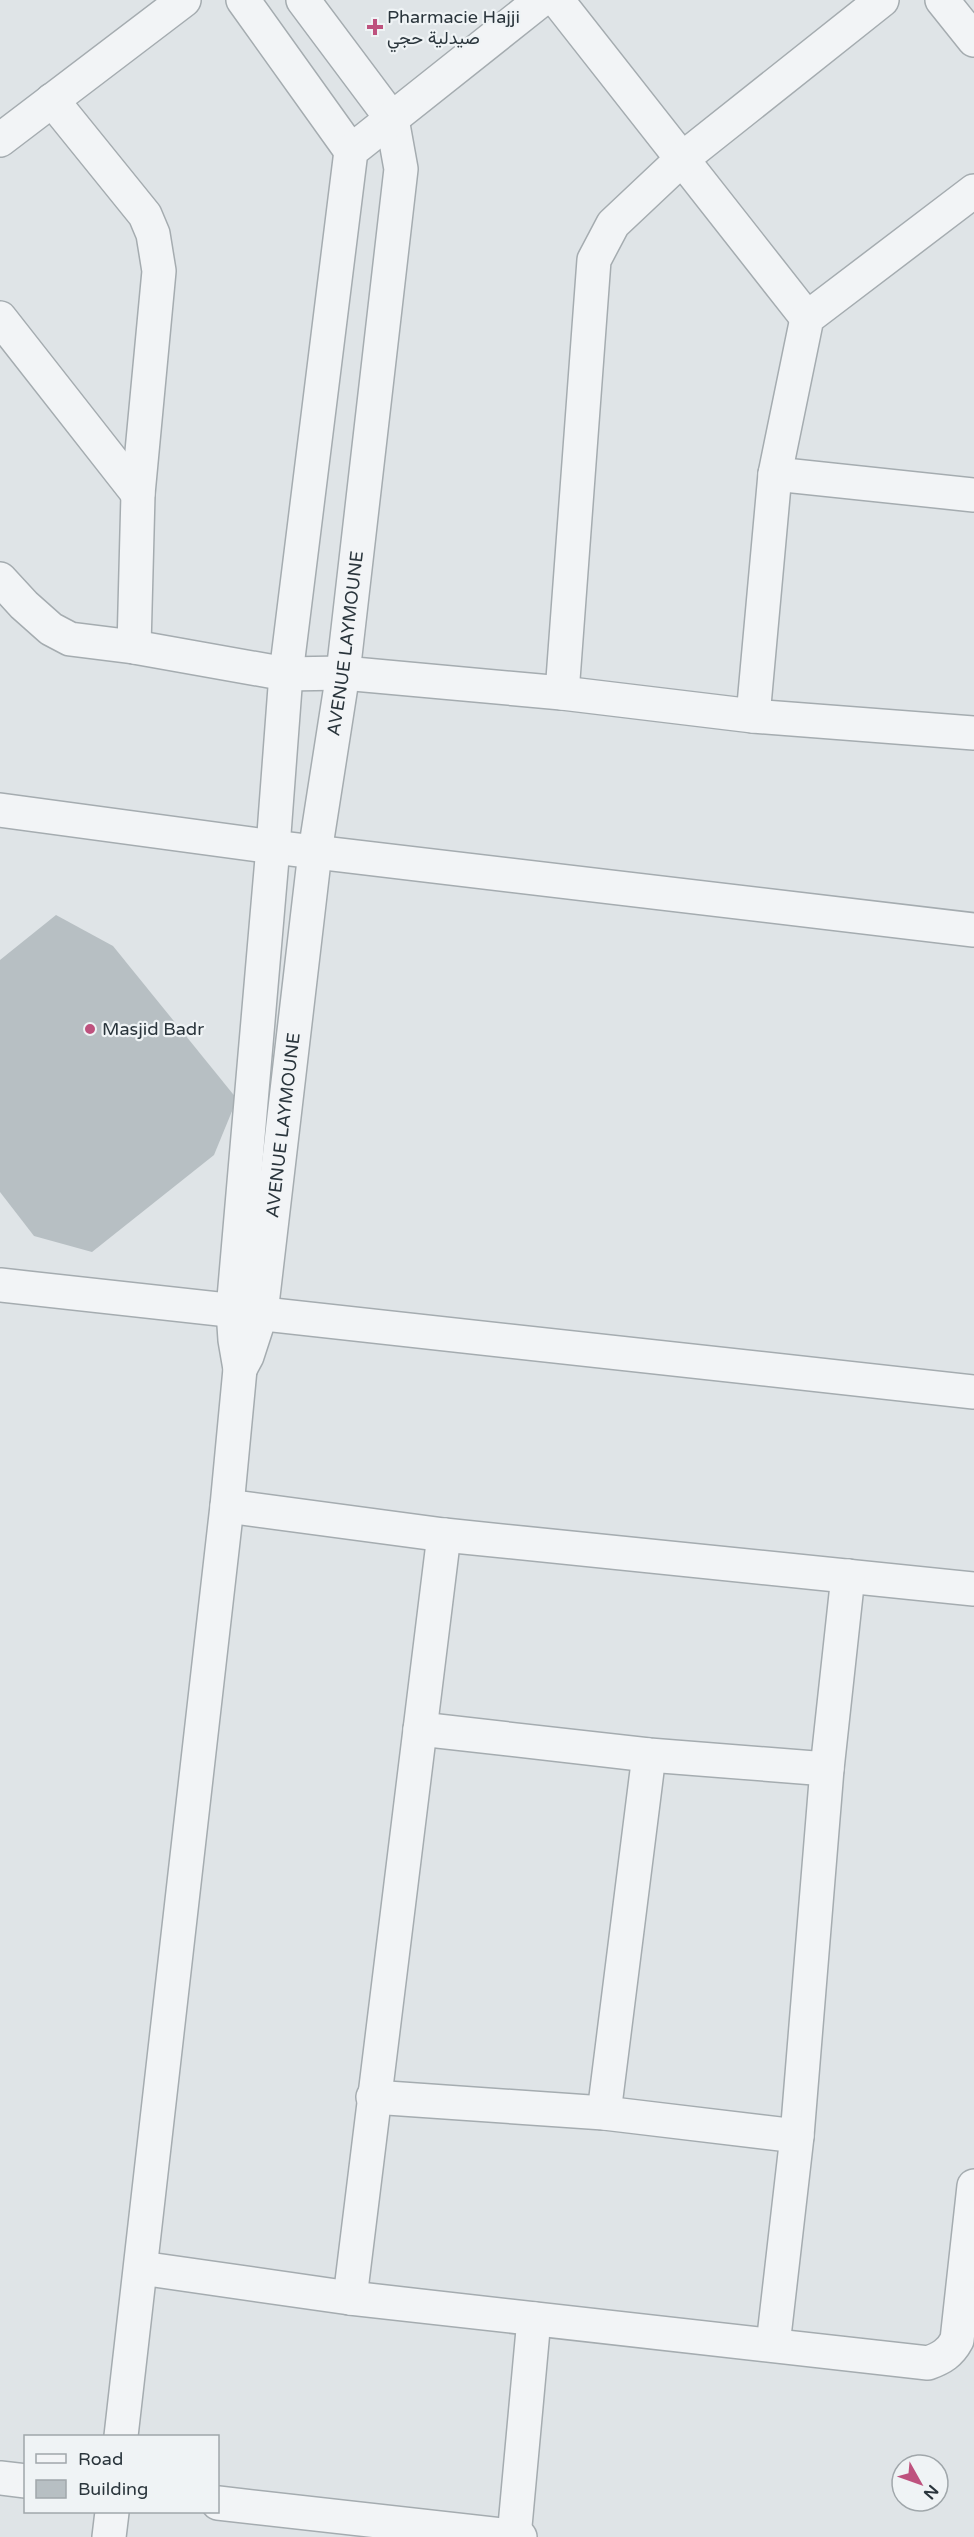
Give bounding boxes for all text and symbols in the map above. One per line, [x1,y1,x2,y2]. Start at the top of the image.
place label: Pharmacie Hajji صيدلية حجي [387,6,520,53]
marker: Pharmacie Hajji صيدلية حجي [368,20,382,34]
street label: AVENUE LAYMOUNE [322,550,368,737]
place label: Masjid Badr [102,1018,204,1040]
marker: Masjid Badr [83,1022,97,1036]
street label: AVENUE LAYMOUNE [261,1031,305,1219]
legend [24,2435,219,2513]
text: Road [78,2448,123,2470]
north arrow [890,2453,950,2513]
text: Building [78,2478,148,2500]
text: N [919,2481,943,2503]

